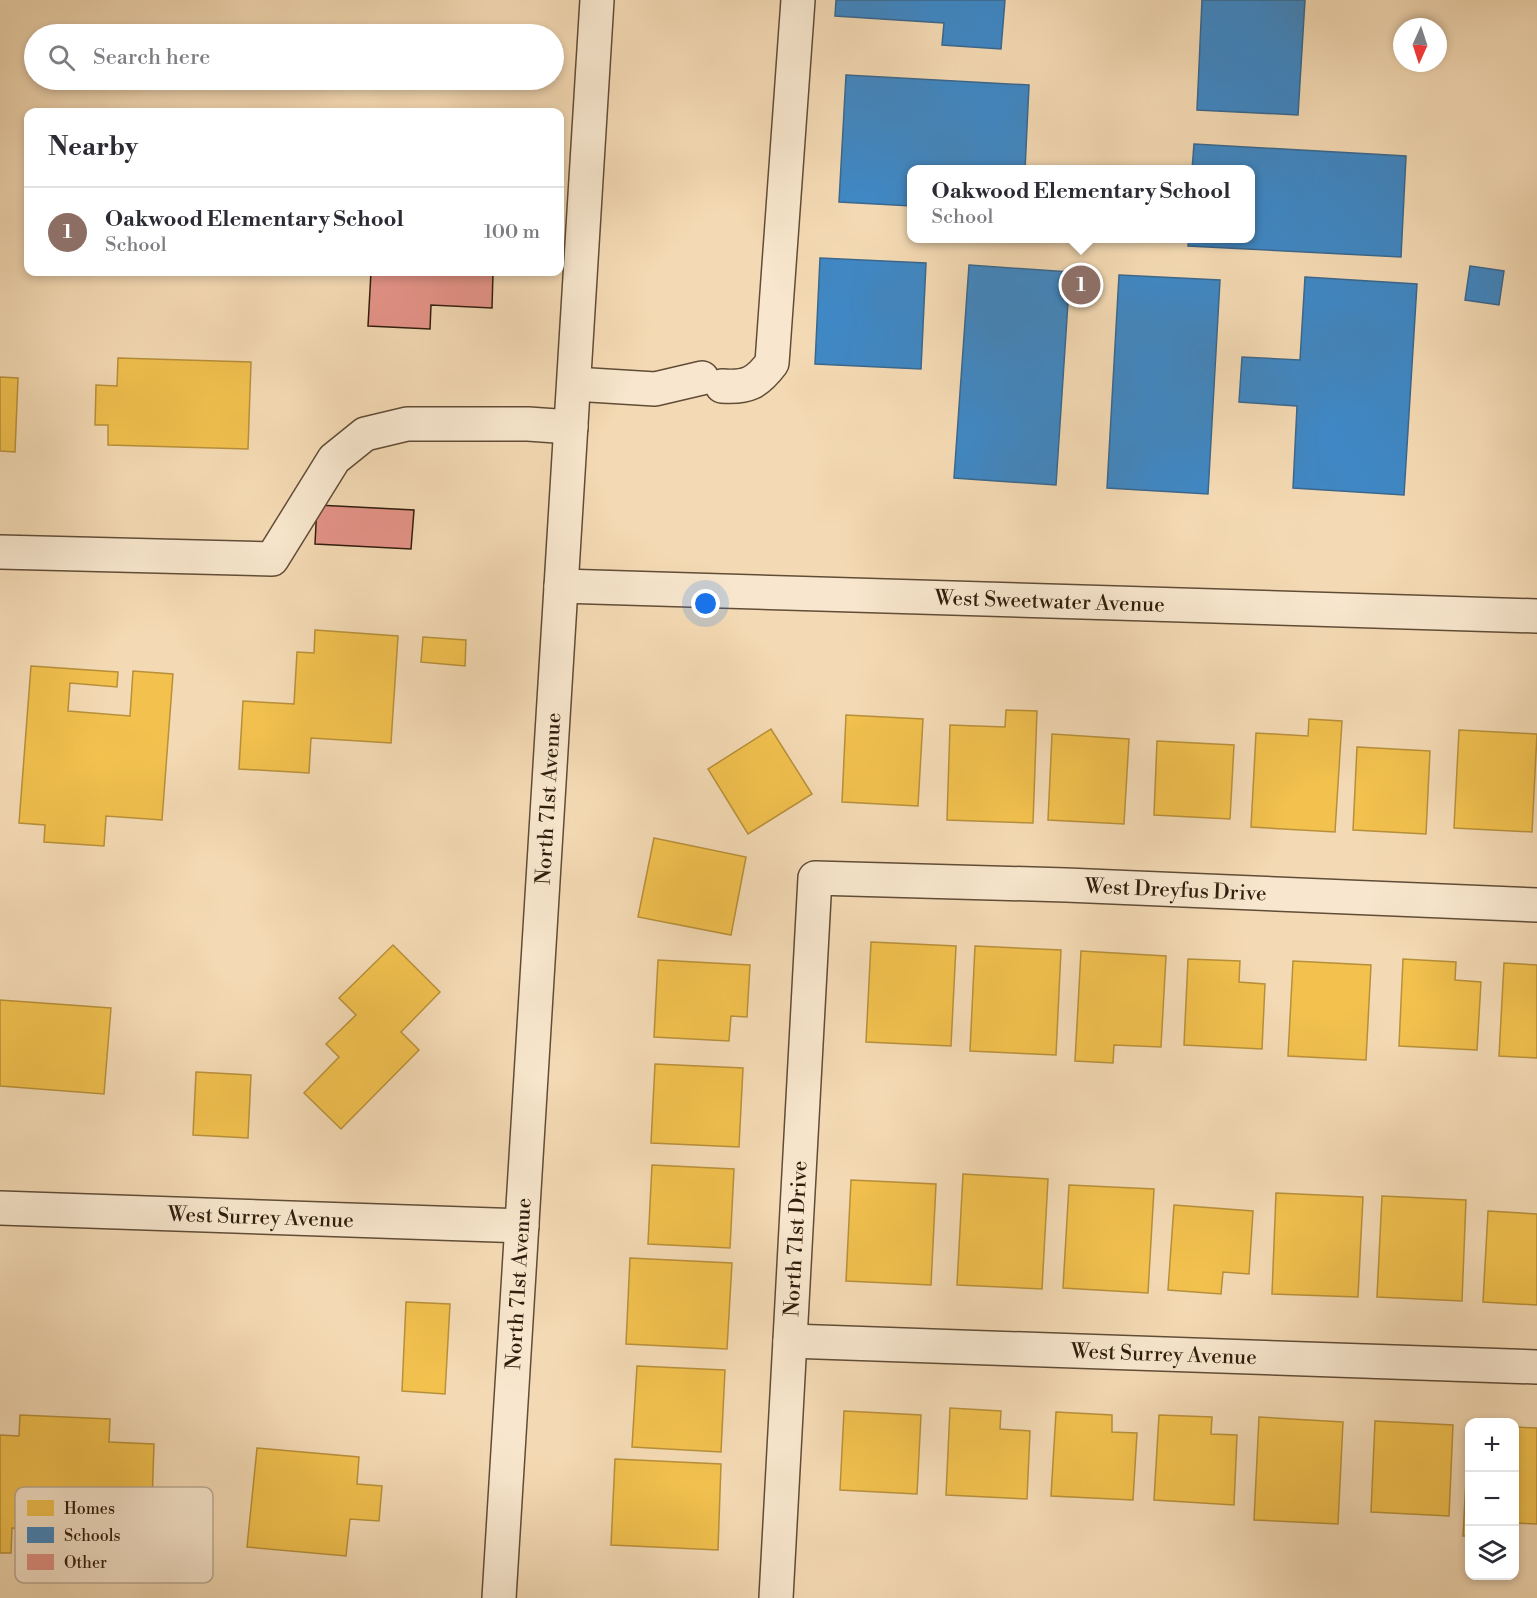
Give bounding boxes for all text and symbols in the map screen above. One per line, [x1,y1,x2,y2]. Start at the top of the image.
north arrow [1393,18,1447,72]
search box [24,24,564,90]
icon: search [45,41,78,74]
text: Search here [93,44,210,71]
text: Nearby [48,131,138,163]
popup [907,165,1255,243]
text: Oakwood Elementary School [932,178,1230,205]
text: School [932,205,993,230]
text: Oakwood Elementary School [105,206,404,233]
text: 1 [63,220,72,245]
text: 100 m [484,220,540,245]
text: School [105,233,167,258]
pin: 1 [1062,262,1100,308]
street label: West Sweetwater Avenue [933,585,1165,619]
your location [691,589,720,618]
street label: North 71st Avenue [531,712,567,885]
street label: West Dreyfus Drive [1083,874,1267,908]
street label: North 71st Drive [779,1160,814,1317]
street label: North 71st Avenue [501,1197,538,1370]
street label: West Surrey Avenue [166,1202,354,1234]
street label: West Surrey Avenue [1069,1339,1257,1371]
map controls [1465,1418,1519,1580]
button: + [1465,1418,1519,1472]
button: − [1465,1472,1519,1526]
legend [15,1487,213,1583]
text: Homes [64,1499,115,1519]
text: Schools [64,1526,120,1546]
button: layers [1465,1526,1519,1580]
text: Other [64,1553,107,1573]

